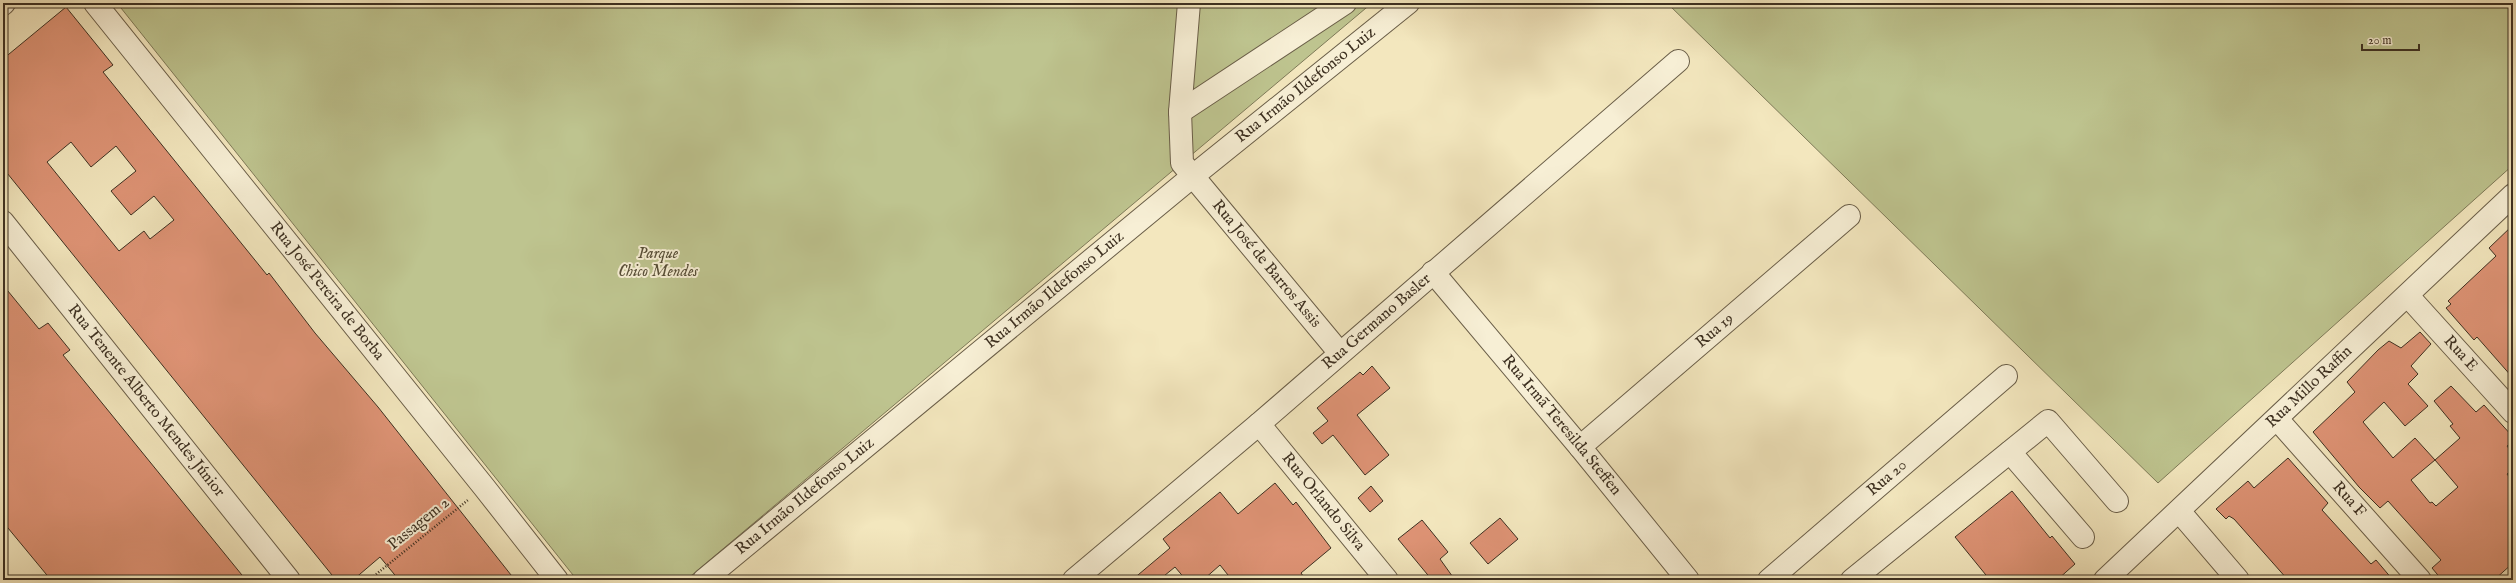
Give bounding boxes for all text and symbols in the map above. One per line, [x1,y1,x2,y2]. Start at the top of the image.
street label: Rua Irmão Ildefonso Luiz [1232,23,1380,148]
scale bar [2362,26,2419,52]
text: 20 m [2368,33,2391,48]
street label: Rua José de Barros Assis [1207,196,1325,333]
street label: Rua José Pereira de Borba [265,218,389,365]
street label: Rua Irmão Ildefonso Luiz [981,227,1128,353]
park label: Parque Chico Mendes [618,244,698,282]
street label: Rua Germano Basler [1318,269,1435,374]
street label: Rua Tenente Alberto Mendes Júnior [63,300,229,501]
street label: Rua 19 [1692,309,1738,353]
street label: Rua E [2439,332,2482,376]
street label: Rua Millo Raffin [2262,341,2357,433]
street label: Rua Irmã Teresilda Steffen [1497,351,1626,500]
street label: Rua Irmão Ildefonso Luiz [732,433,878,560]
street label: Rua Orlando Silva [1277,449,1369,555]
street label: Rua 20 [1863,455,1911,501]
street label: Rua F [2328,478,2370,522]
street label: Passagem 2 [384,493,454,555]

